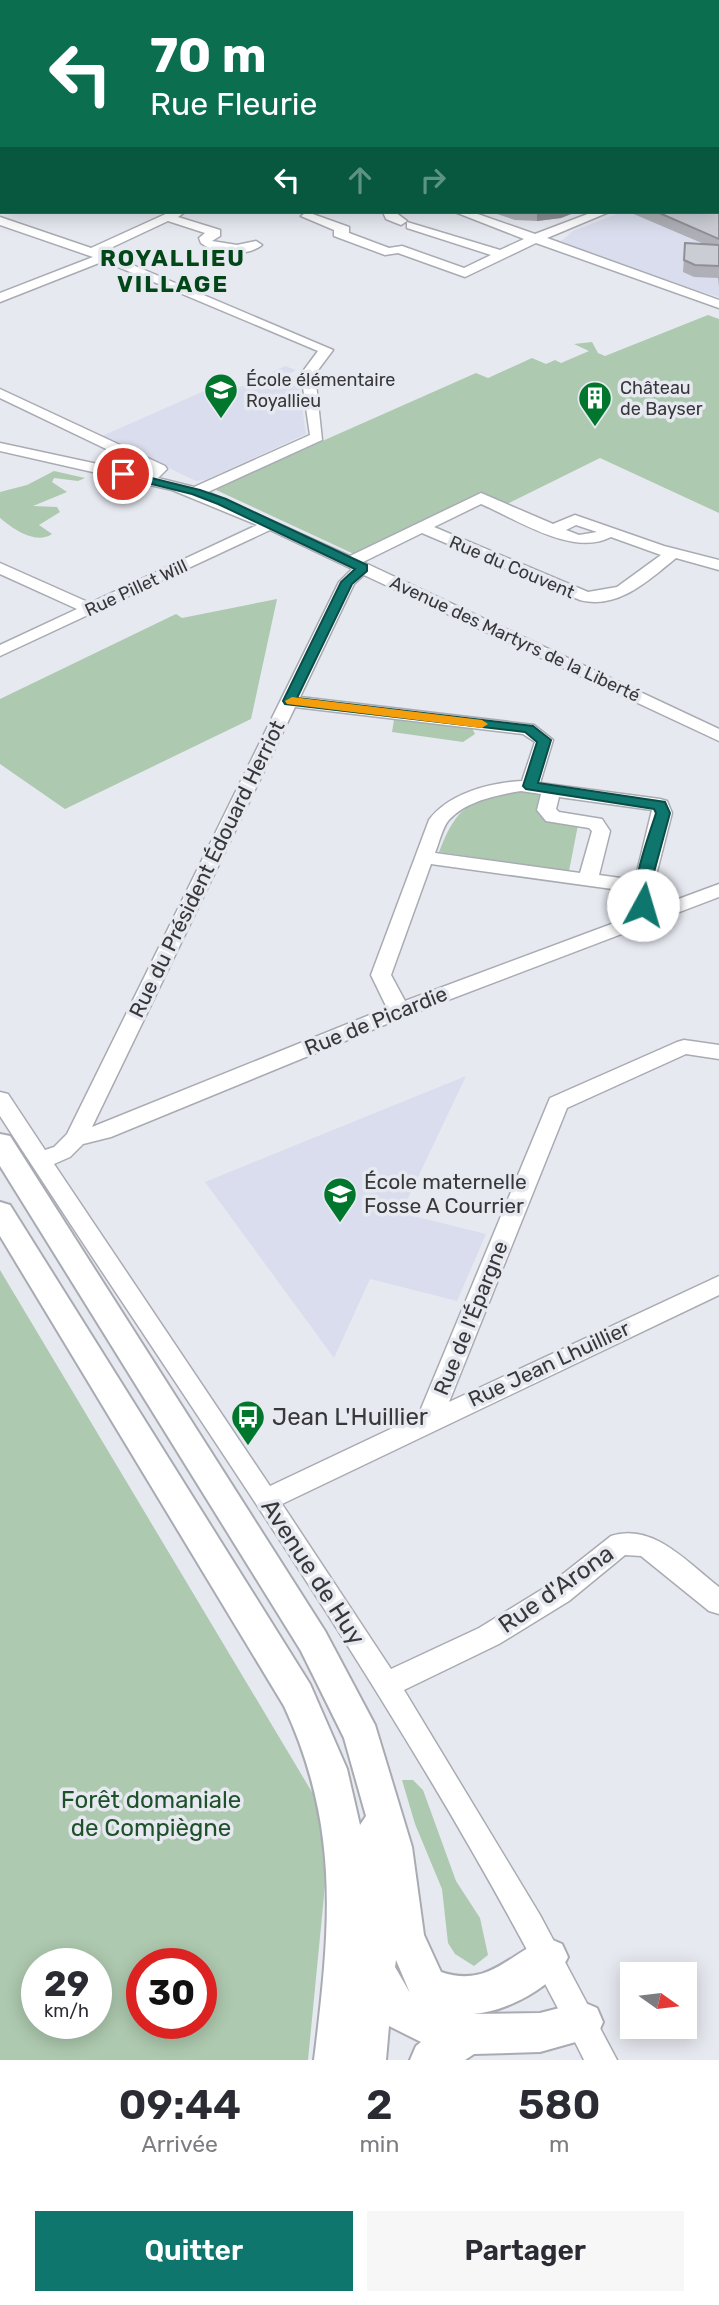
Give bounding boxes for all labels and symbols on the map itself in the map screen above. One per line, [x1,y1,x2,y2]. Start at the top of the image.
district label: ROYALLIEU VILLAGE [100,244,246,298]
place label: École élémentaire Royallieu [246,369,395,412]
school or university icon: École élémentaire Royallieu [202,371,240,420]
place label: Château de Bayser [620,377,703,420]
building icon: Château de Bayser [576,379,614,428]
pin [93,444,153,504]
street label: Rue du Couvent [446,531,578,603]
street label: Rue Pillet Will [81,555,191,621]
street label: Avenue des Martyrs de la Liberté [386,571,644,707]
street label: Rue du Président Édouard Herriot [124,716,290,1021]
position arrow [606,868,680,942]
street label: Rue de Picardie [301,981,451,1061]
place label: École maternelle Fosse A Courrier [364,1169,527,1218]
school or university icon: École maternelle Fosse A Courrier [321,1175,359,1224]
street label: Rue de l'Épargne [428,1237,513,1399]
street label: Rue Jean Lhuillier [464,1315,633,1412]
bus stop icon: Jean L'Huillier [229,1398,267,1447]
place label: Jean L'Huillier [272,1403,428,1431]
street label: Avenue de Huy [255,1494,371,1650]
street label: Rue d'Arona [493,1539,619,1639]
park label: Forêt domaniale de Compiègne [61,1786,241,1842]
speed limit sign: 30 [126,1948,217,2039]
north arrow [620,1962,696,2039]

